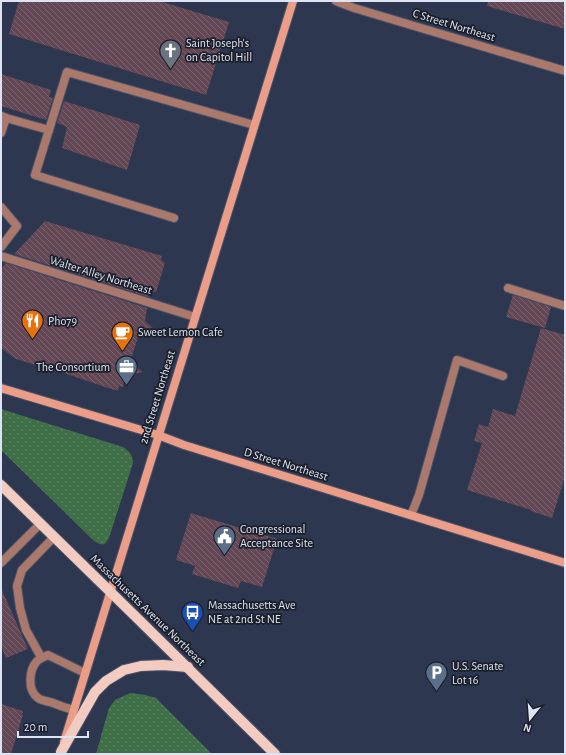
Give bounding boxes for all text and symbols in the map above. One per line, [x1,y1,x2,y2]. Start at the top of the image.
street label: C Street Northeast [411,7,497,43]
church icon: Saint Joseph's on Capitol Hill [157,37,183,70]
place label: Saint Joseph's on Capitol Hill [186,37,252,63]
street label: Walter Alley Northeast [48,254,154,297]
restaurant icon: Pho79 [20,308,46,341]
place label: Pho79 [48,315,77,327]
cafe icon: Sweet Lemon Cafe [110,319,136,352]
place label: Sweet Lemon Cafe [138,326,223,338]
street label: 2nd Street Northeast [137,349,177,445]
office icon: The Consortium [113,354,139,387]
place label: The Consortium [36,361,110,373]
street label: D Street Northeast [243,446,330,483]
public building icon: Congressional Acceptance Site [212,523,238,556]
place label: Congressional Acceptance Site [240,523,313,549]
street label: Massachusetts Avenue Northeast [88,552,208,668]
bus stop icon: Massachusetts Ave NE at 2nd St NE [179,599,205,632]
place label: Massachusetts Ave NE at 2nd St NE [208,599,295,625]
parking icon: U.S. Senate Lot 16 [424,660,450,693]
place label: U.S. Senate Lot 16 [452,660,503,686]
north arrow [510,699,550,739]
scale bar [18,713,88,739]
text: 20 m [24,721,47,733]
text: N [522,722,532,734]

